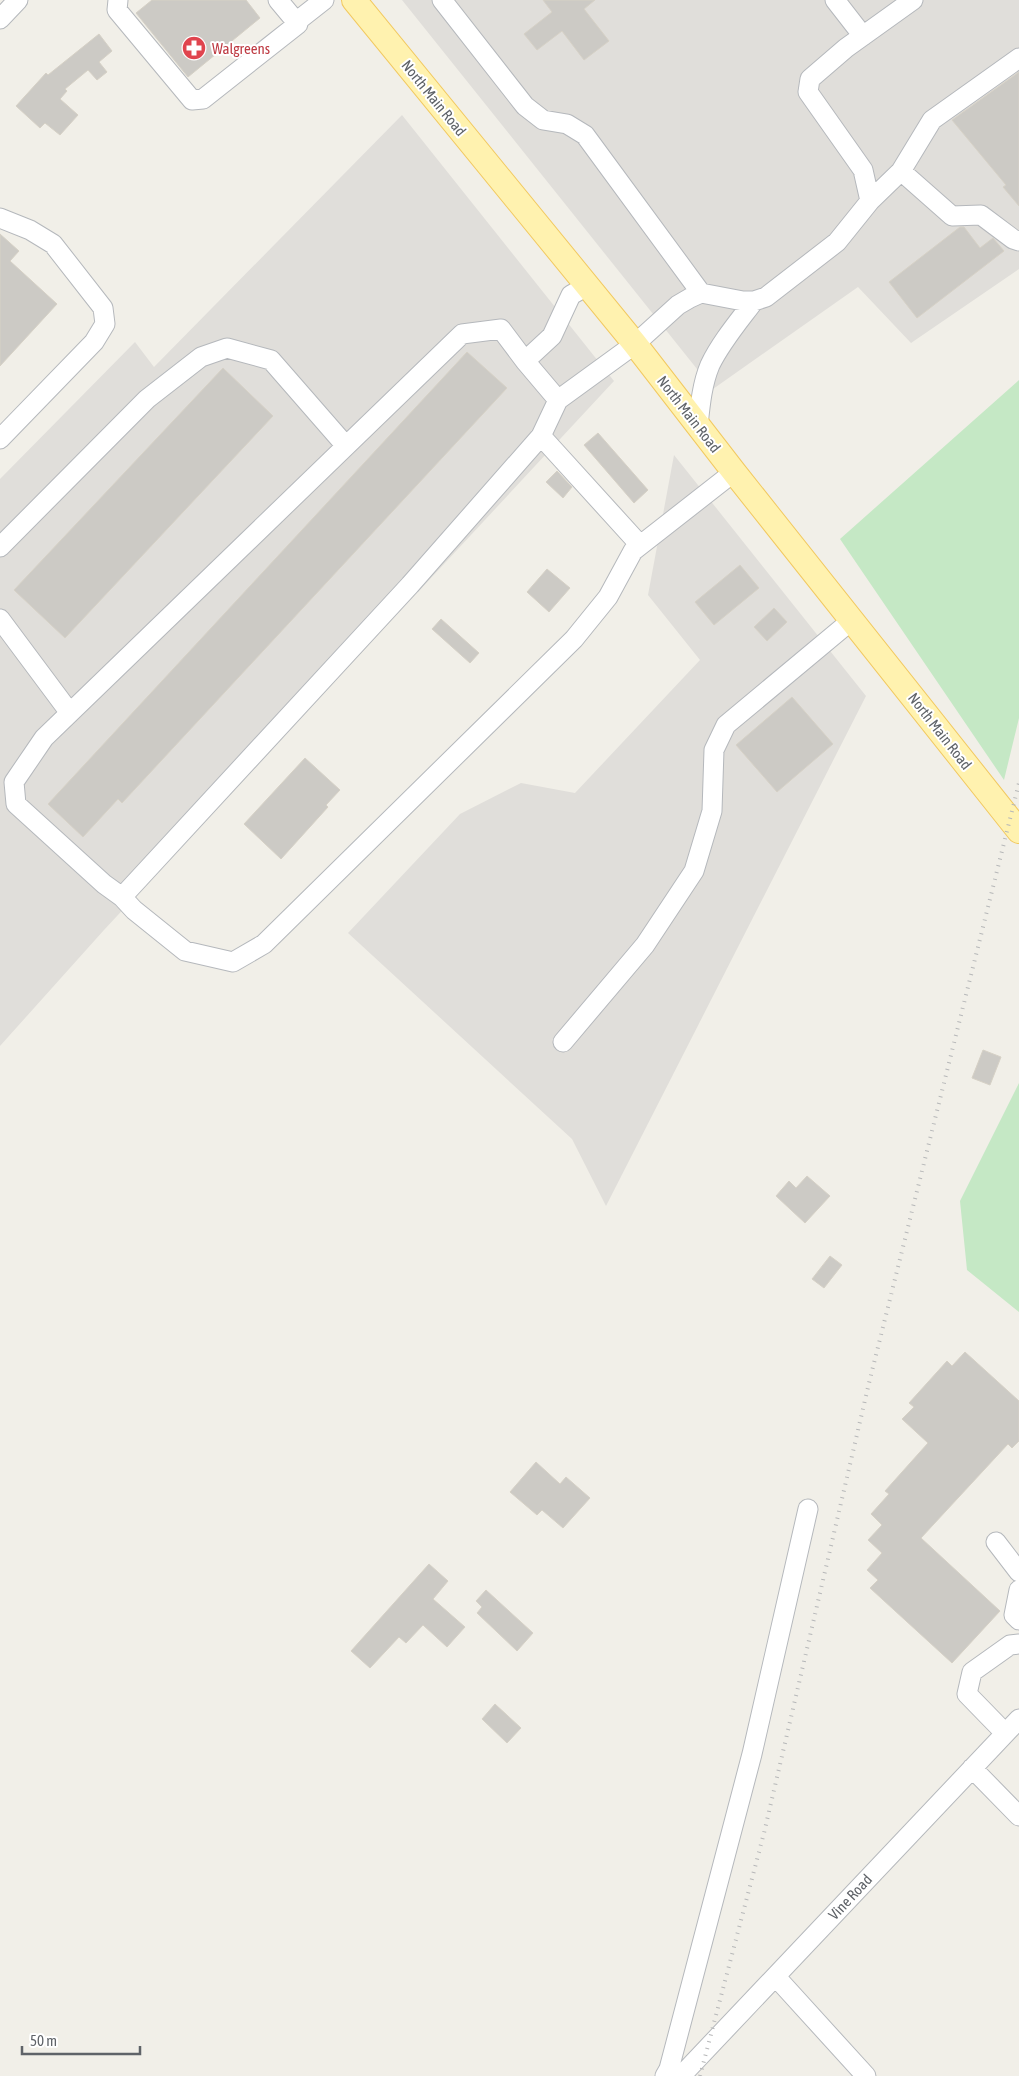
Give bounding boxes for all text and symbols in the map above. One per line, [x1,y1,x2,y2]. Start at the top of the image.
pharmacy icon: Walgreens [181,35,207,61]
place label: Walgreens [212,40,270,57]
street label: North Main Road [398,57,470,139]
street label: North Main Road [654,372,724,456]
street label: North Main Road [905,689,975,773]
street label: Vine Road [825,1871,875,1923]
scale bar [22,2024,140,2056]
text: 50 m [30,2032,57,2049]

